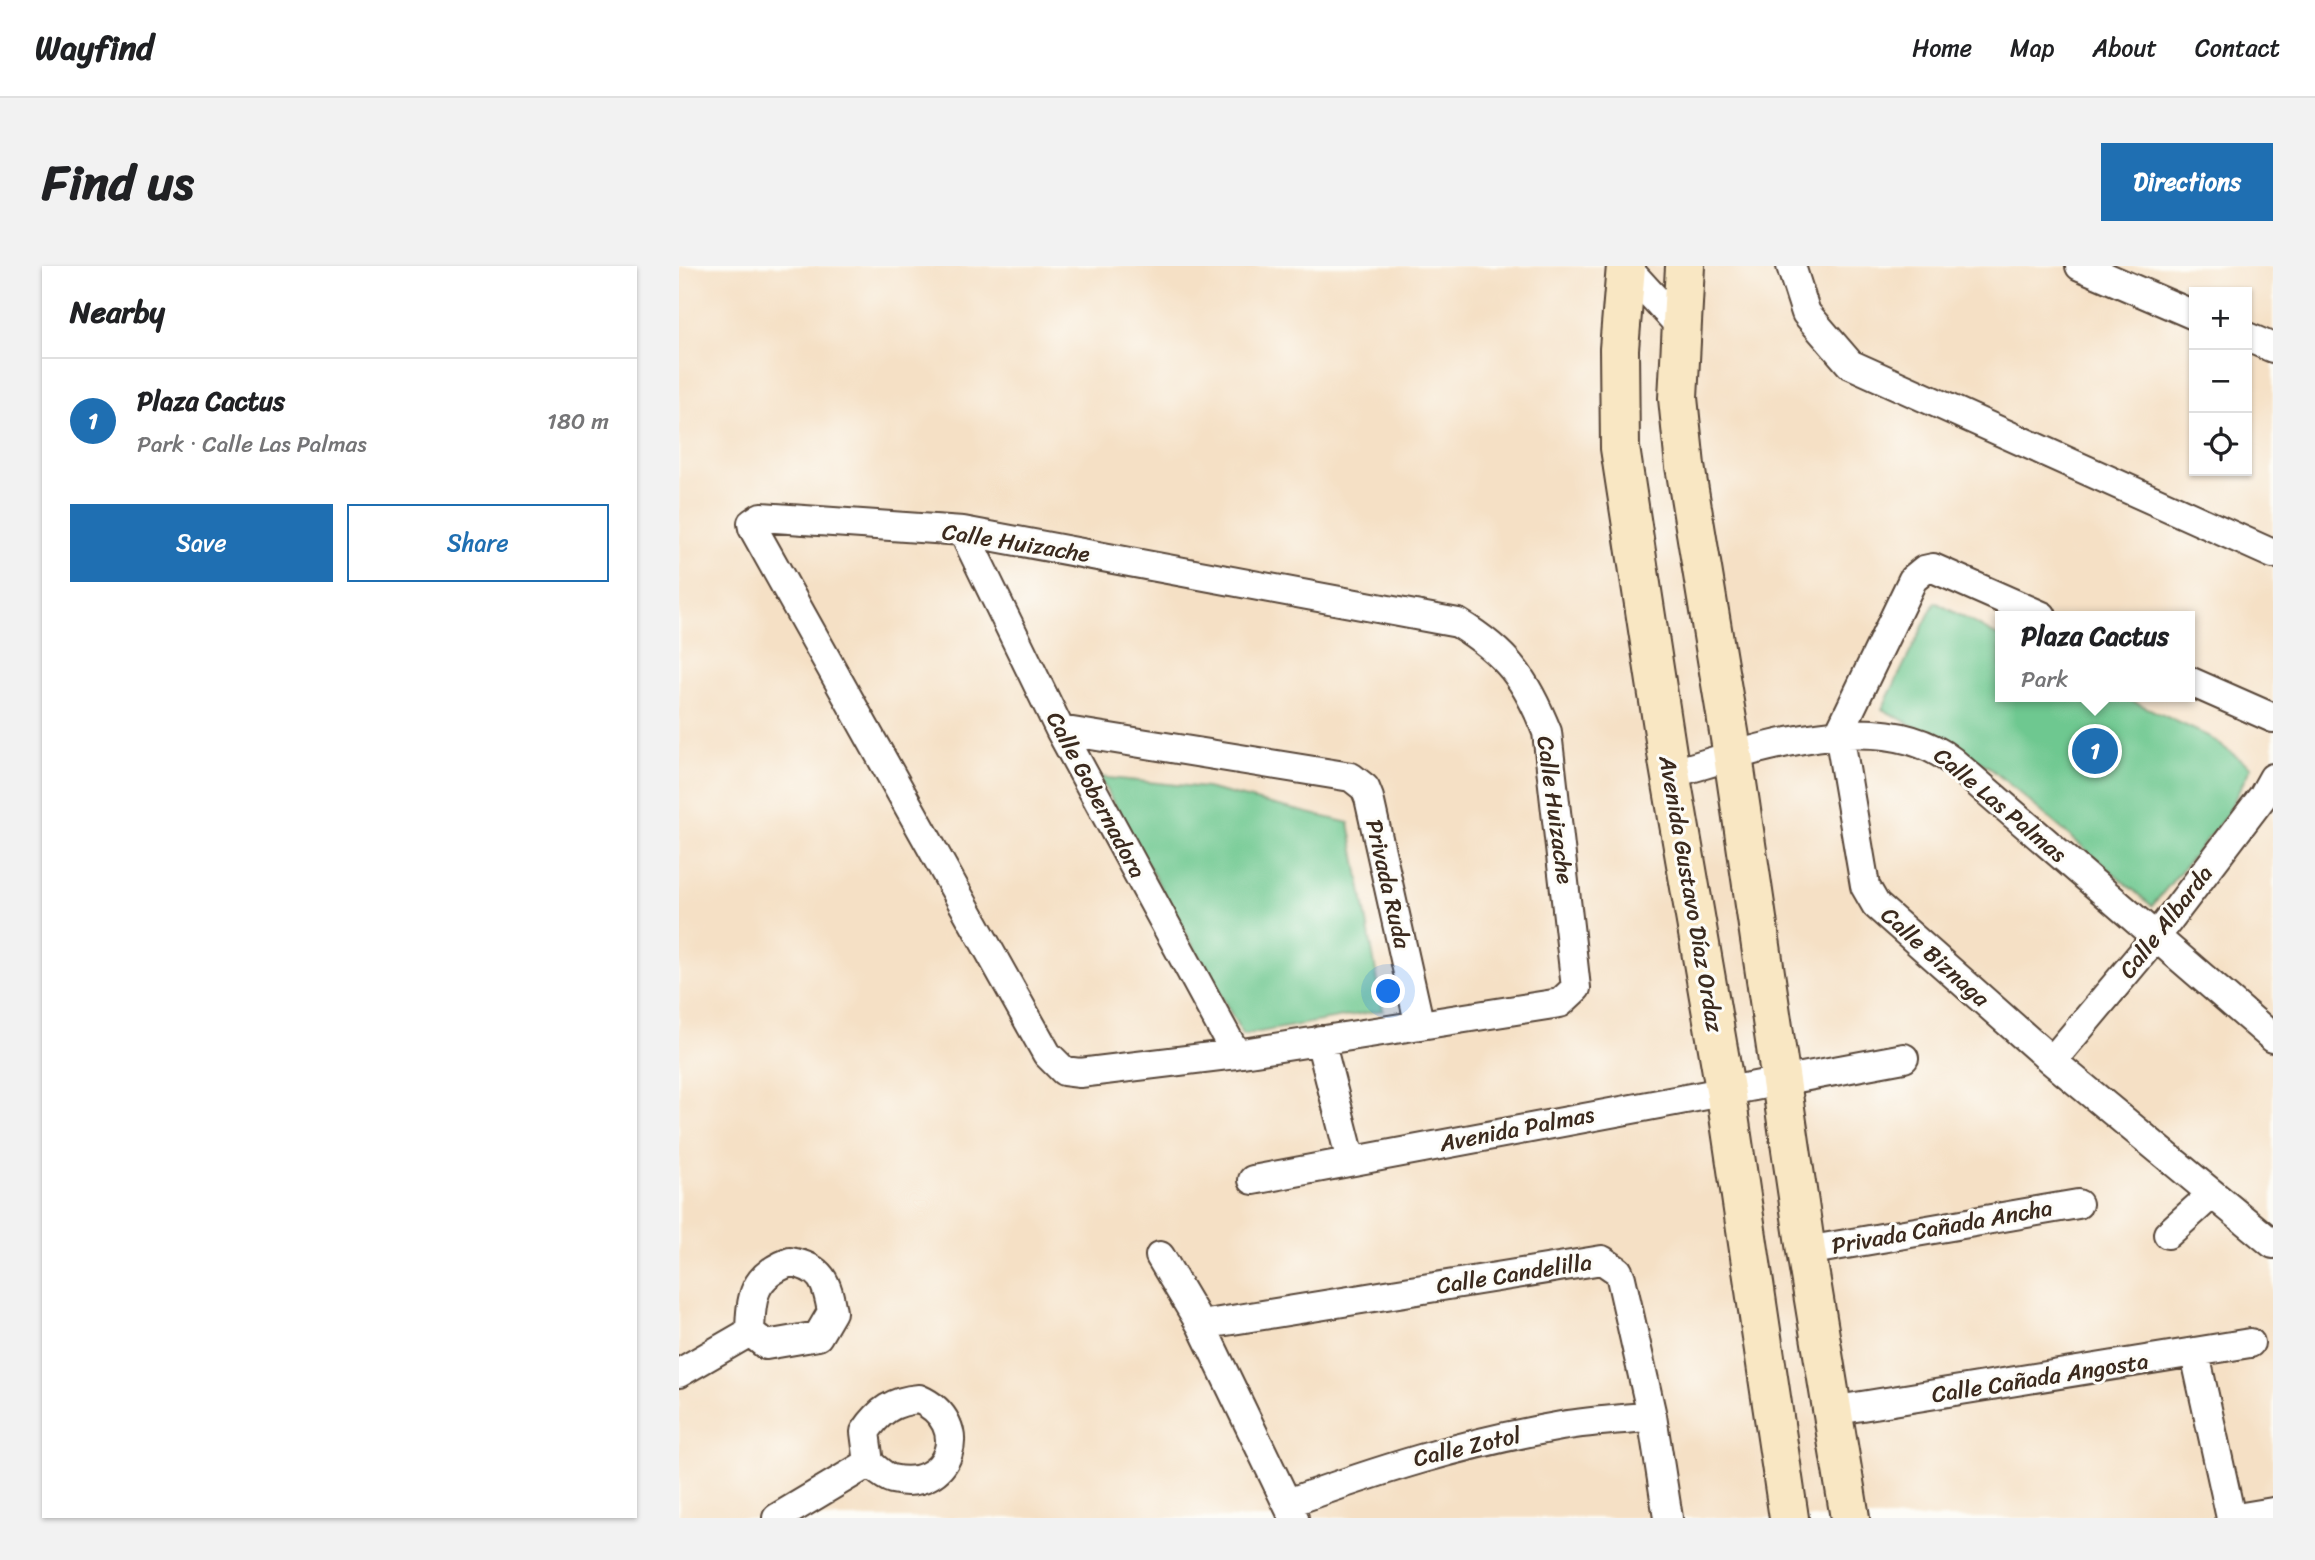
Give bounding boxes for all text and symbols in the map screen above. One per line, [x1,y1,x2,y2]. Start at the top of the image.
text: Wayfind [35,19,154,77]
text: Home [1912,27,1972,69]
text: Map [2010,27,2054,69]
text: About [2092,27,2157,69]
text: Contact [2195,27,2280,69]
text: Find us [42,139,194,226]
button: Directions [2101,143,2273,221]
text: Nearby [70,285,165,339]
map controls [2189,287,2252,476]
button: + [2189,287,2252,350]
button: − [2189,350,2252,413]
text: Plaza Cactus [137,378,285,424]
text: 1 [88,401,98,442]
text: 180 m [547,401,609,442]
button: locate [2189,413,2252,476]
text: Park · Calle Las Palmas [137,424,367,465]
button: Save [70,504,333,582]
button: Share [347,504,609,582]
street label: Calle Huizache [939,511,1093,575]
popup [1995,611,2195,702]
text: Plaza Cactus [2021,613,2169,659]
text: Park [2021,659,2068,700]
street label: Calle Gobernadora [1035,704,1157,886]
pin: 1 [2072,725,2118,777]
street label: Calle Huizache [1524,733,1586,887]
street label: Calle Las Palmas [1924,736,2077,874]
street label: Avenida Gustavo Díaz Ordaz [1646,751,1736,1037]
street label: Privada Ruda [1353,815,1423,953]
street label: Calle Albarda [2108,856,2224,988]
street label: Calle Biznaga [1871,896,2000,1018]
your location [1371,974,1405,1008]
street label: Avenida Palmas [1435,1094,1598,1164]
street label: Privada Cañada Ancha [1828,1187,2056,1267]
street label: Calle Candelilla [1433,1241,1595,1307]
street label: Calle Cañada Angosta [1929,1341,2151,1415]
street label: Calle Zotol [1409,1415,1525,1479]

